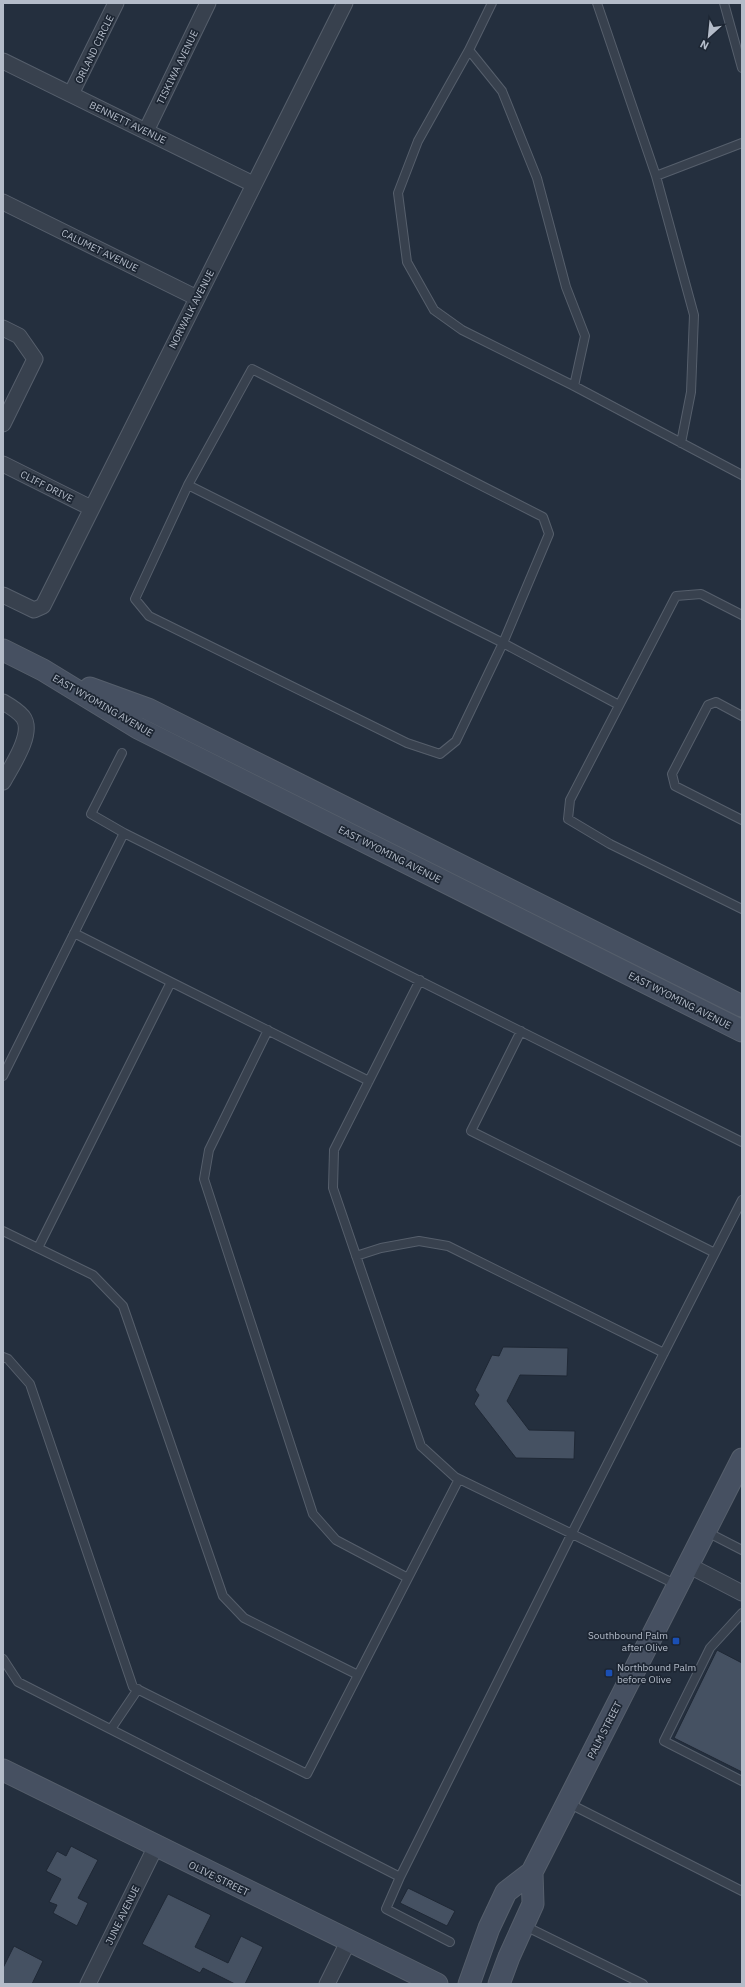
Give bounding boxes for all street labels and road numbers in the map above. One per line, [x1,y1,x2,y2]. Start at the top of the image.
street label: ORLAND CIRCLE [72,13,117,86]
street label: TISKIWA AVENUE [154,28,201,106]
street label: BENNETT AVENUE [87,98,169,147]
street label: CALUMET AVENUE [59,226,140,275]
street label: NORWALK AVENUE [166,267,217,351]
street label: CLIFF DRIVE [18,468,76,505]
street label: EAST WYOMING AVENUE [50,671,155,740]
street label: EAST WYOMING AVENUE [336,823,444,886]
street label: EAST WYOMING AVENUE [626,969,734,1032]
street label: PALM STREET [584,1699,625,1761]
street label: OLIVE STREET [186,1858,251,1899]
street label: JUNE AVENUE [102,1883,143,1947]

